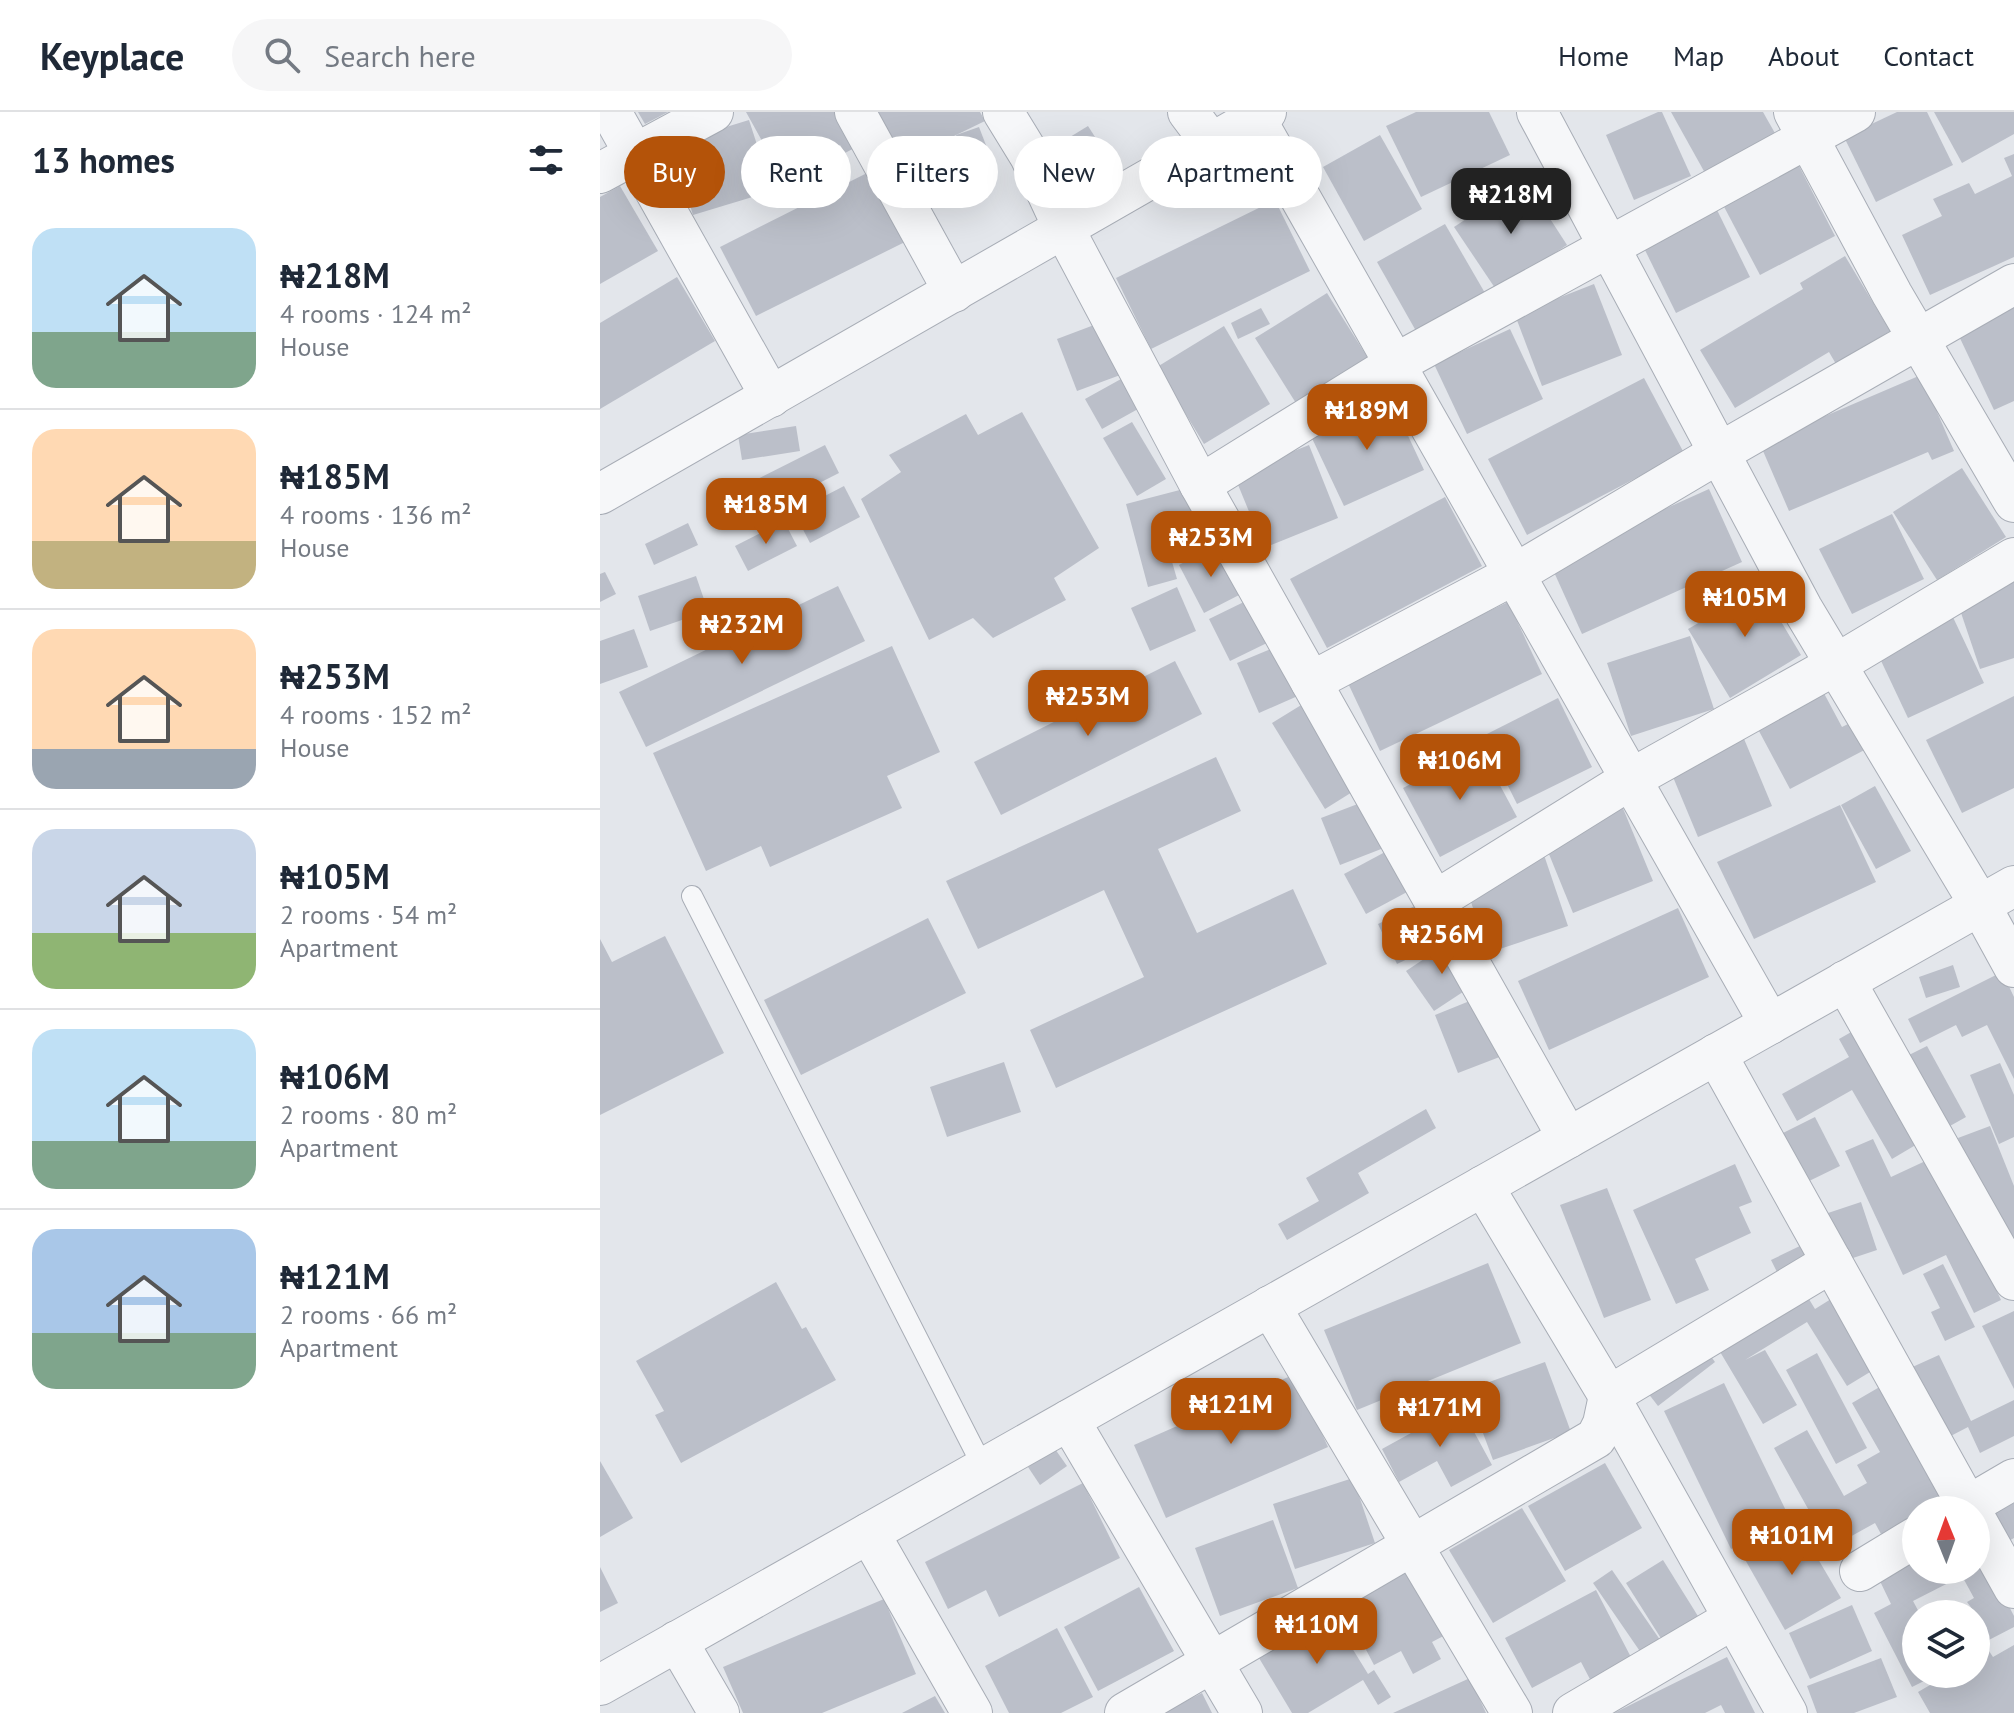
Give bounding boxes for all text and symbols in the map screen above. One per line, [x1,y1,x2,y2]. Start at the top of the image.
search box [232,19,792,91]
text: Keyplace [40,31,184,80]
icon: search [260,33,304,77]
text: Search here [324,36,476,75]
text: Home [1558,37,1629,74]
text: Map [1673,37,1724,74]
text: About [1768,37,1839,74]
text: Contact [1883,37,1974,74]
chip: Buy [624,136,725,208]
chip: Rent [741,136,851,208]
chip: Filters [867,136,998,208]
chip: New [1014,136,1123,208]
chip: Apartment [1139,136,1322,208]
text: 13 homes [32,138,175,182]
icon: filters [524,138,568,182]
pin: ₦218M [1455,168,1567,236]
text: ₦218M [1469,177,1553,210]
text: ₦218M [280,253,390,297]
icon: home [96,260,192,356]
text: 4 rooms · 124 m² [280,297,472,330]
text: House [280,330,350,363]
pin: ₦189M [1311,384,1423,452]
text: ₦189M [1325,393,1409,426]
text: ₦185M [280,454,390,498]
icon: home [96,461,192,557]
pin: ₦185M [710,478,822,546]
text: ₦185M [724,487,808,520]
text: 4 rooms · 136 m² [280,498,472,531]
pin: ₦253M [1155,511,1267,579]
text: ₦253M [1169,520,1253,553]
text: House [280,531,350,564]
pin: ₦105M [1689,571,1801,639]
text: ₦105M [1703,580,1787,613]
pin: ₦232M [686,598,798,666]
text: ₦232M [700,607,784,640]
text: ₦253M [280,654,390,698]
icon: home [96,661,192,757]
pin: ₦253M [1032,670,1144,738]
text: ₦253M [1046,679,1130,712]
text: 4 rooms · 152 m² [280,698,472,731]
text: House [280,731,350,764]
pin: ₦106M [1404,734,1516,802]
text: ₦106M [1418,743,1502,776]
text: ₦105M [280,854,390,898]
icon: home [96,861,192,957]
text: 2 rooms · 54 m² [280,898,457,931]
pin: ₦256M [1386,908,1498,976]
text: ₦256M [1400,917,1484,950]
text: Apartment [280,931,398,964]
text: ₦106M [280,1054,390,1098]
icon: home [96,1061,192,1157]
text: 2 rooms · 80 m² [280,1098,457,1131]
text: Apartment [280,1131,398,1164]
text: ₦121M [280,1254,390,1298]
icon: home [96,1261,192,1357]
text: 2 rooms · 66 m² [280,1298,457,1331]
text: Apartment [280,1331,398,1364]
pin: ₦121M [1175,1378,1287,1446]
pin: ₦171M [1384,1381,1496,1449]
text: ₦121M [1189,1387,1273,1420]
text: ₦171M [1398,1390,1482,1423]
north arrow [1902,1496,1990,1584]
map controls [1902,1496,1990,1688]
pin: ₦101M [1736,1509,1848,1577]
text: ₦101M [1750,1518,1834,1551]
pin: ₦110M [1261,1598,1373,1666]
button: layers [1902,1600,1990,1688]
text: ₦110M [1275,1607,1359,1640]

